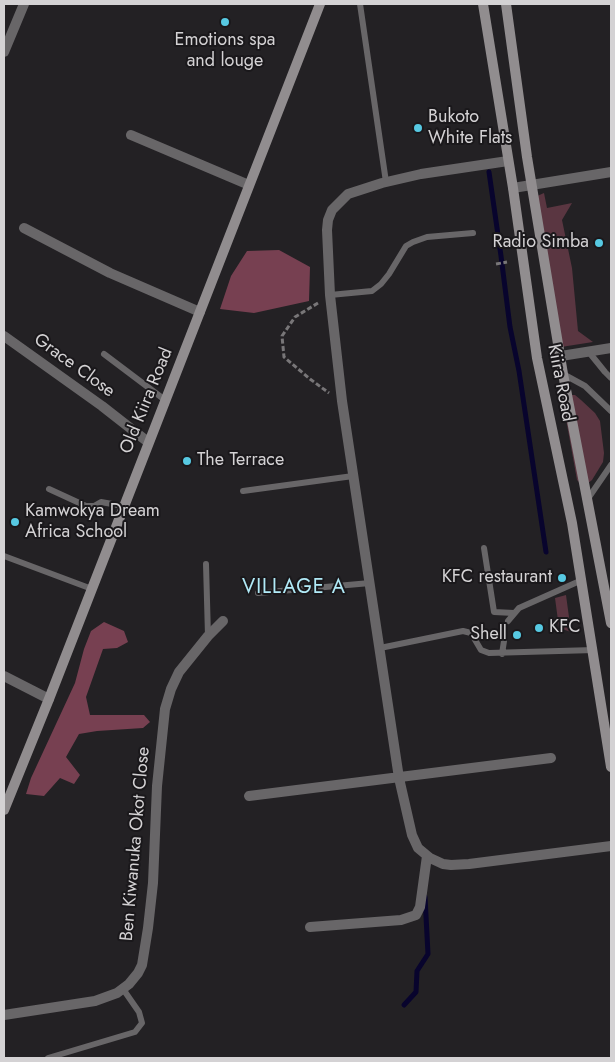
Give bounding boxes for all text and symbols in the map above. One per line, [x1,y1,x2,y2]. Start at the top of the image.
marker: Emotions spa and louge [219,16,231,28]
place label: Emotions spa and louge [175,30,275,72]
place label: Bukoto White Flats [428,107,512,150]
marker: Bukoto White Flats [412,122,424,134]
place label: Radio Simba [493,232,589,254]
marker: Radio Simba [593,237,605,249]
street label: Grace Close [29,329,119,403]
street label: Kiira Road [542,342,578,424]
street label: Old Kiira Road [116,345,178,457]
place label: The Terrace [197,450,284,472]
marker: The Terrace [181,455,193,467]
place label: Kamwokya Dream Africa School [25,501,160,544]
marker: Kamwokya Dream Africa School [9,516,21,528]
place label: KFC restaurant [442,567,552,589]
marker: KFC restaurant [556,572,568,584]
district label: VILLAGE A [241,576,347,600]
place label: KFC [549,617,580,639]
marker: KFC [533,622,545,634]
place label: Shell [470,624,507,646]
marker: Shell [511,629,523,641]
street label: Ben Kiwanuka Okot Close [117,746,155,942]

